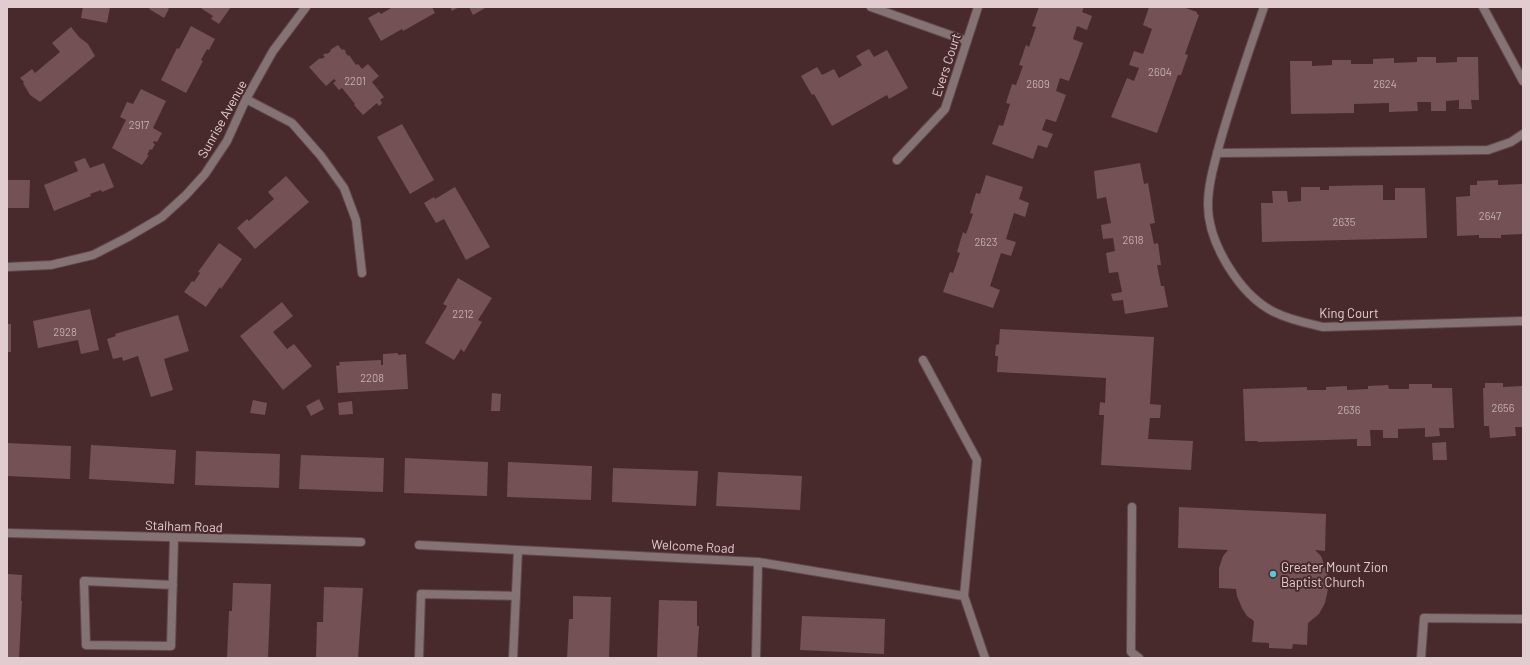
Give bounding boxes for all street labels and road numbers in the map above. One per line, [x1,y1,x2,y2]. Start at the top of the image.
street label: Evers Court [928,31,964,99]
street label: Sunrise Avenue [194,77,250,161]
street label: King Court [1319,305,1379,321]
street label: Stalham Road [145,517,223,535]
street label: Welcome Road [651,536,735,556]

